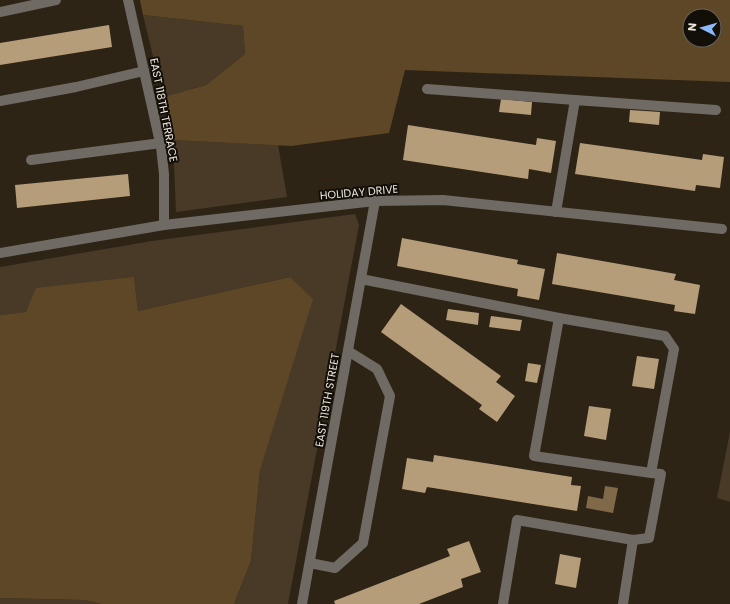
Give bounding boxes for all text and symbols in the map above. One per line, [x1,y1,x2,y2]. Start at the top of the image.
north arrow [682,8,722,48]
text: N [684,22,700,32]
street label: EAST 118TH TERRACE [146,57,182,163]
street label: HOLIDAY DRIVE [319,181,399,203]
street label: EAST 119TH STREET [311,352,343,448]

